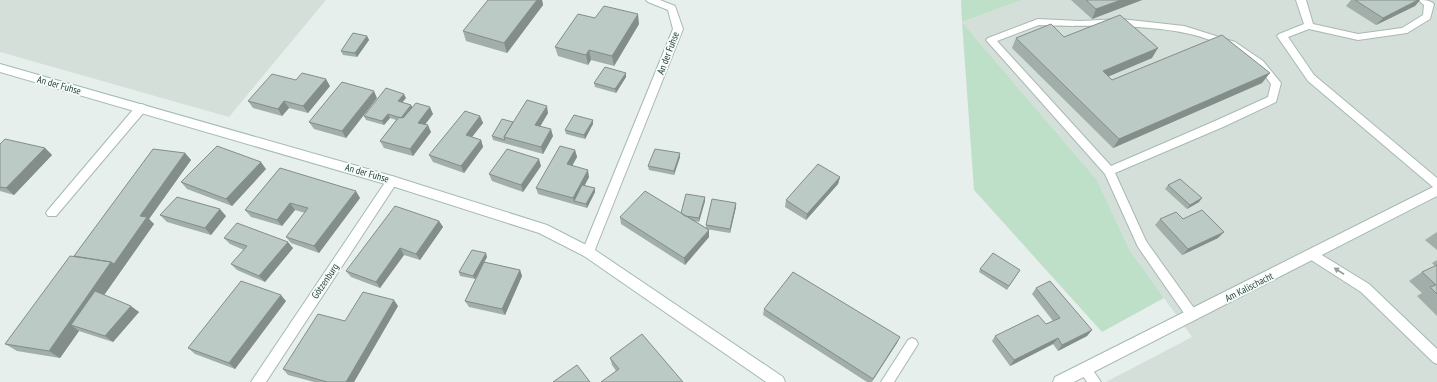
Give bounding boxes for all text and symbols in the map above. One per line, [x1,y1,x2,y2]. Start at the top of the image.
street label: An der Fuhse [654,30,682,76]
street label: An der Fuhse [36,73,82,97]
street label: An der Fuhse [344,161,390,185]
street label: Götzenburg [309,261,341,301]
one-way arrow [1333,268,1345,275]
street label: Am Kalischacht [1223,269,1276,305]

